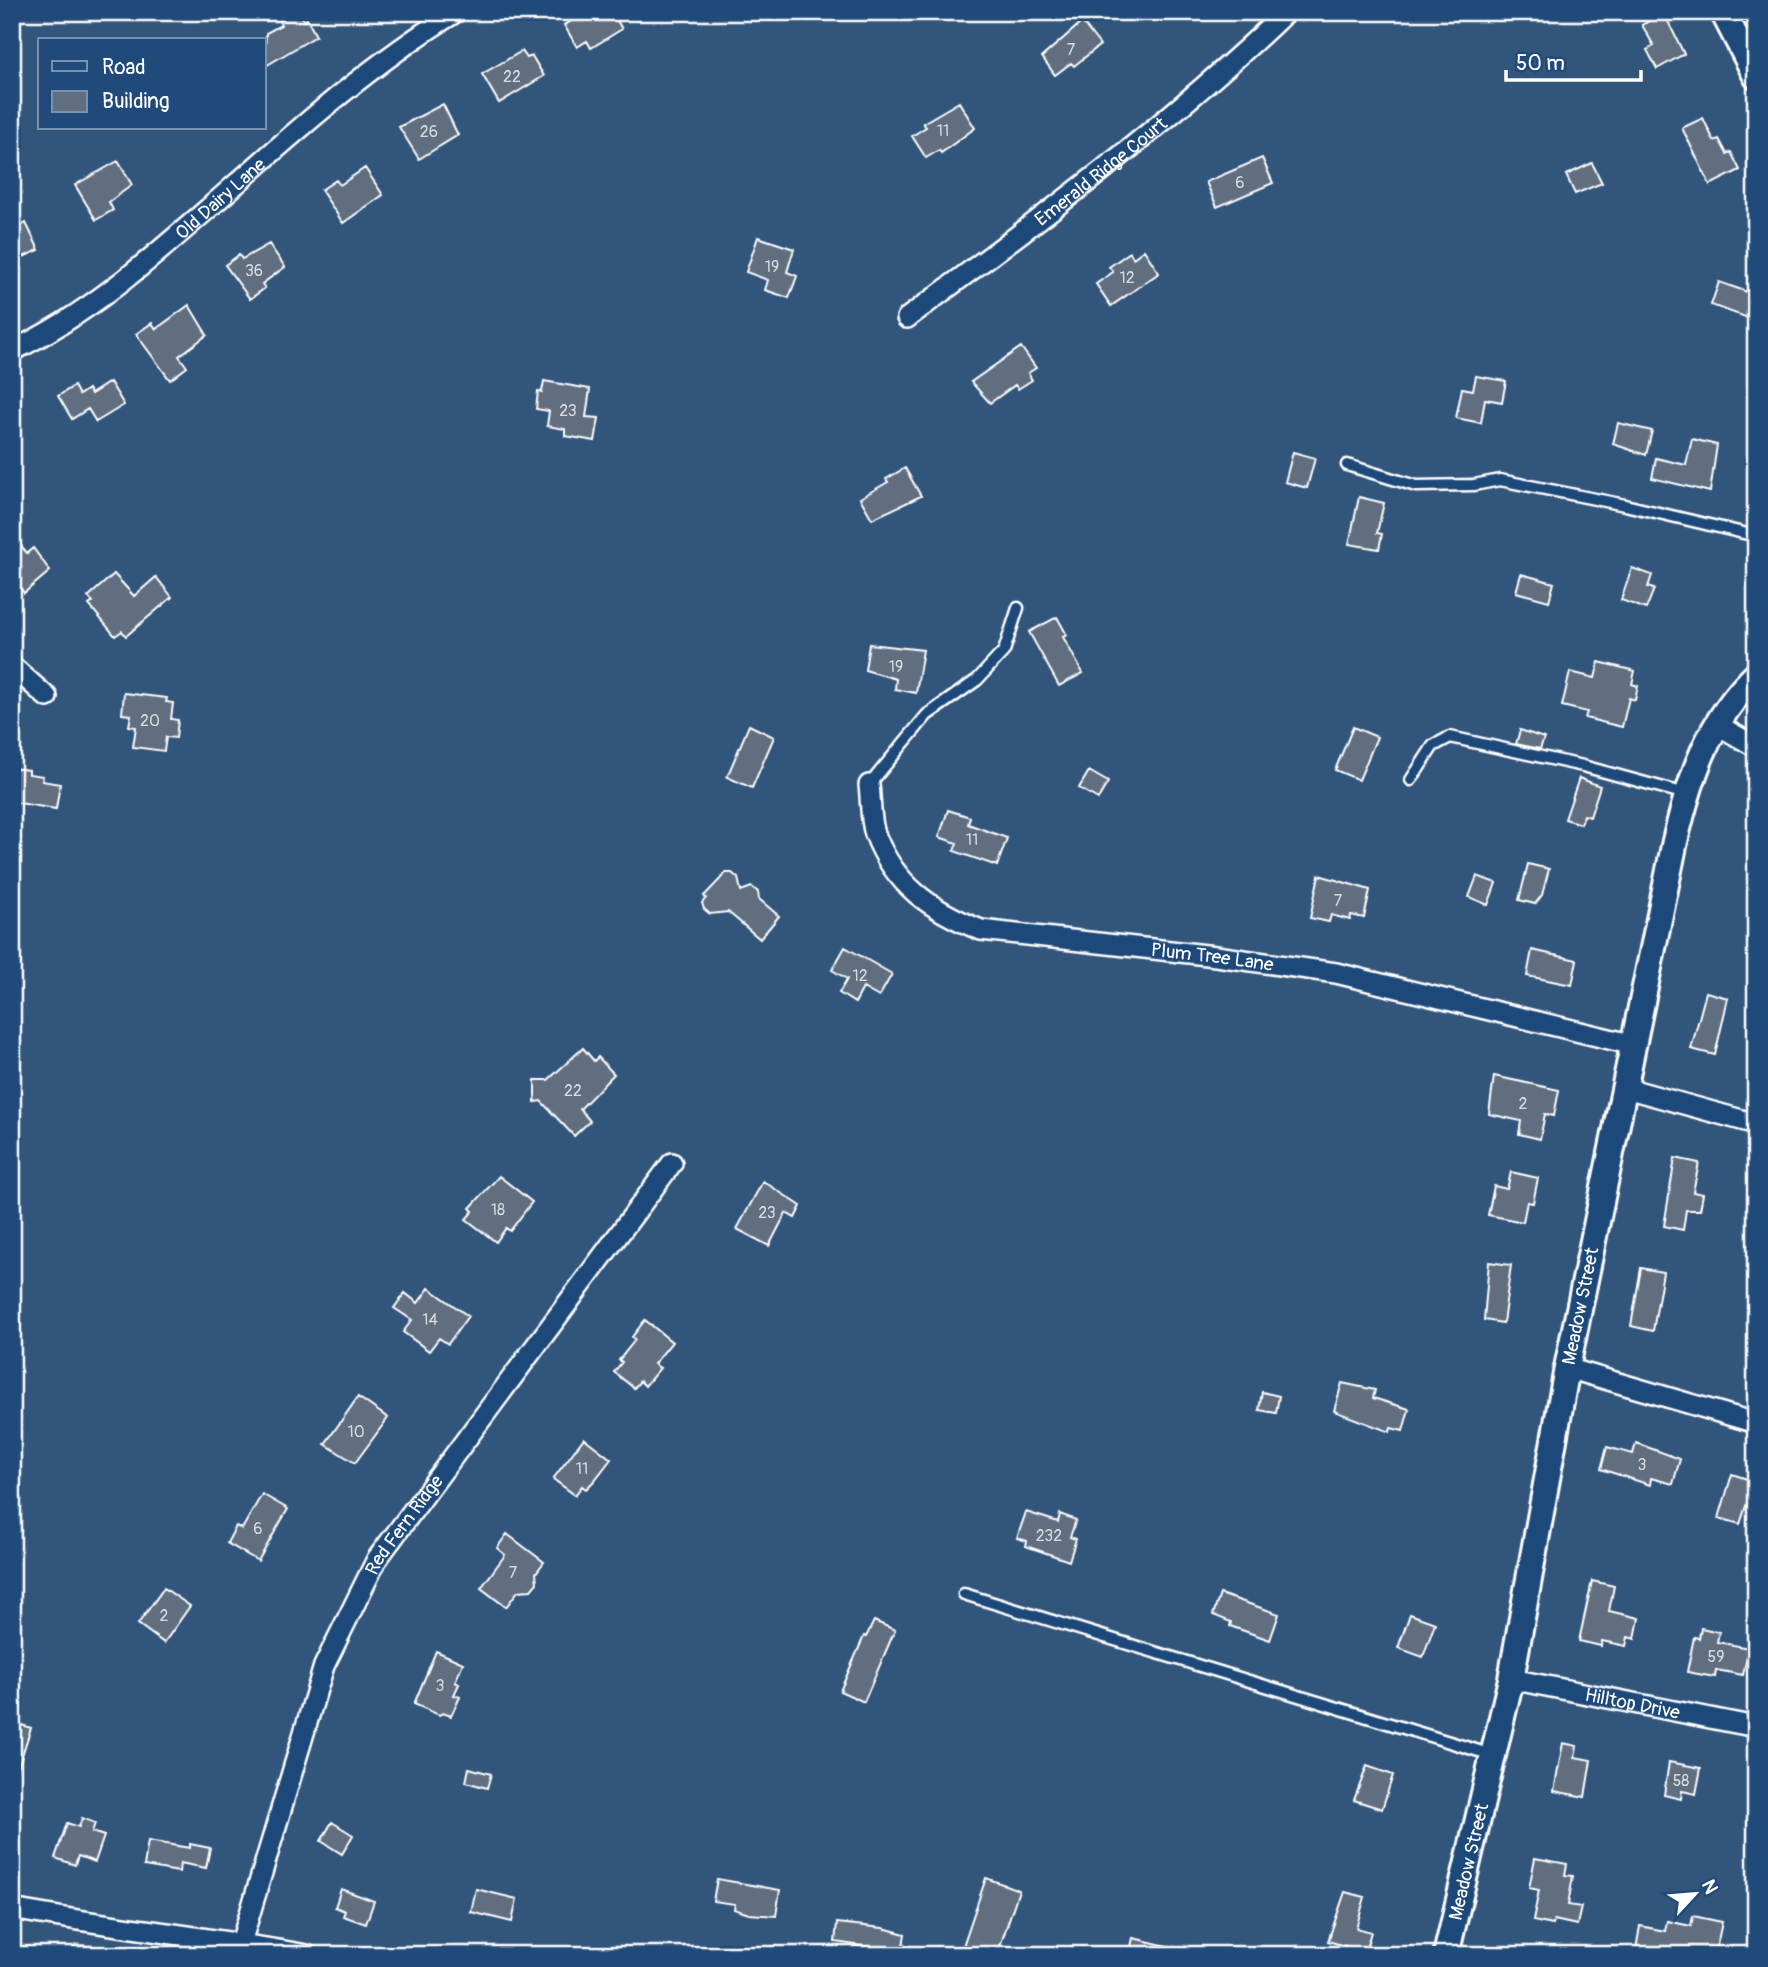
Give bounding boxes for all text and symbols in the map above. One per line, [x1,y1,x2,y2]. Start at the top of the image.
legend [38,38,266,130]
scale bar [1506,38,1640,82]
house number: 7 [1067,40,1076,60]
text: 50 m [1516,50,1565,77]
text: Road [102,54,146,81]
house number: 22 [503,67,521,87]
text: Building [102,88,169,115]
street label: Emerald Ridge Court [1030,112,1172,231]
house number: 11 [937,121,949,141]
house number: 26 [420,122,438,142]
street label: Old Dairy Lane [170,152,271,245]
house number: 6 [1235,173,1245,193]
house number: 19 [765,257,779,277]
house number: 36 [245,261,263,281]
house number: 12 [1119,268,1135,288]
house number: 23 [559,401,577,421]
house number: 19 [889,657,903,677]
house number: 20 [140,711,160,731]
house number: 11 [966,830,978,850]
house number: 7 [1334,891,1343,911]
street label: Plum Tree Lane [1150,938,1276,977]
house number: 12 [852,966,868,986]
house number: 22 [564,1081,582,1101]
house number: 2 [1519,1094,1528,1114]
house number: 18 [491,1200,505,1220]
house number: 23 [758,1203,776,1223]
street label: Meadow Street [1557,1245,1605,1367]
house number: 14 [422,1310,438,1330]
house number: 10 [347,1422,365,1442]
house number: 3 [1638,1455,1647,1475]
house number: 11 [576,1459,588,1479]
street label: Red Fern Ridge [360,1470,449,1579]
house number: 6 [253,1519,263,1539]
house number: 232 [1036,1526,1062,1546]
house number: 7 [509,1563,518,1583]
house number: 2 [160,1606,169,1626]
house number: 59 [1708,1647,1724,1667]
house number: 3 [436,1676,445,1696]
street label: Hilltop Drive [1583,1683,1683,1725]
house number: 58 [1673,1771,1689,1791]
street label: Meadow Street [1444,1801,1494,1923]
north arrow [1660,1858,1730,1928]
text: N [1696,1876,1723,1898]

